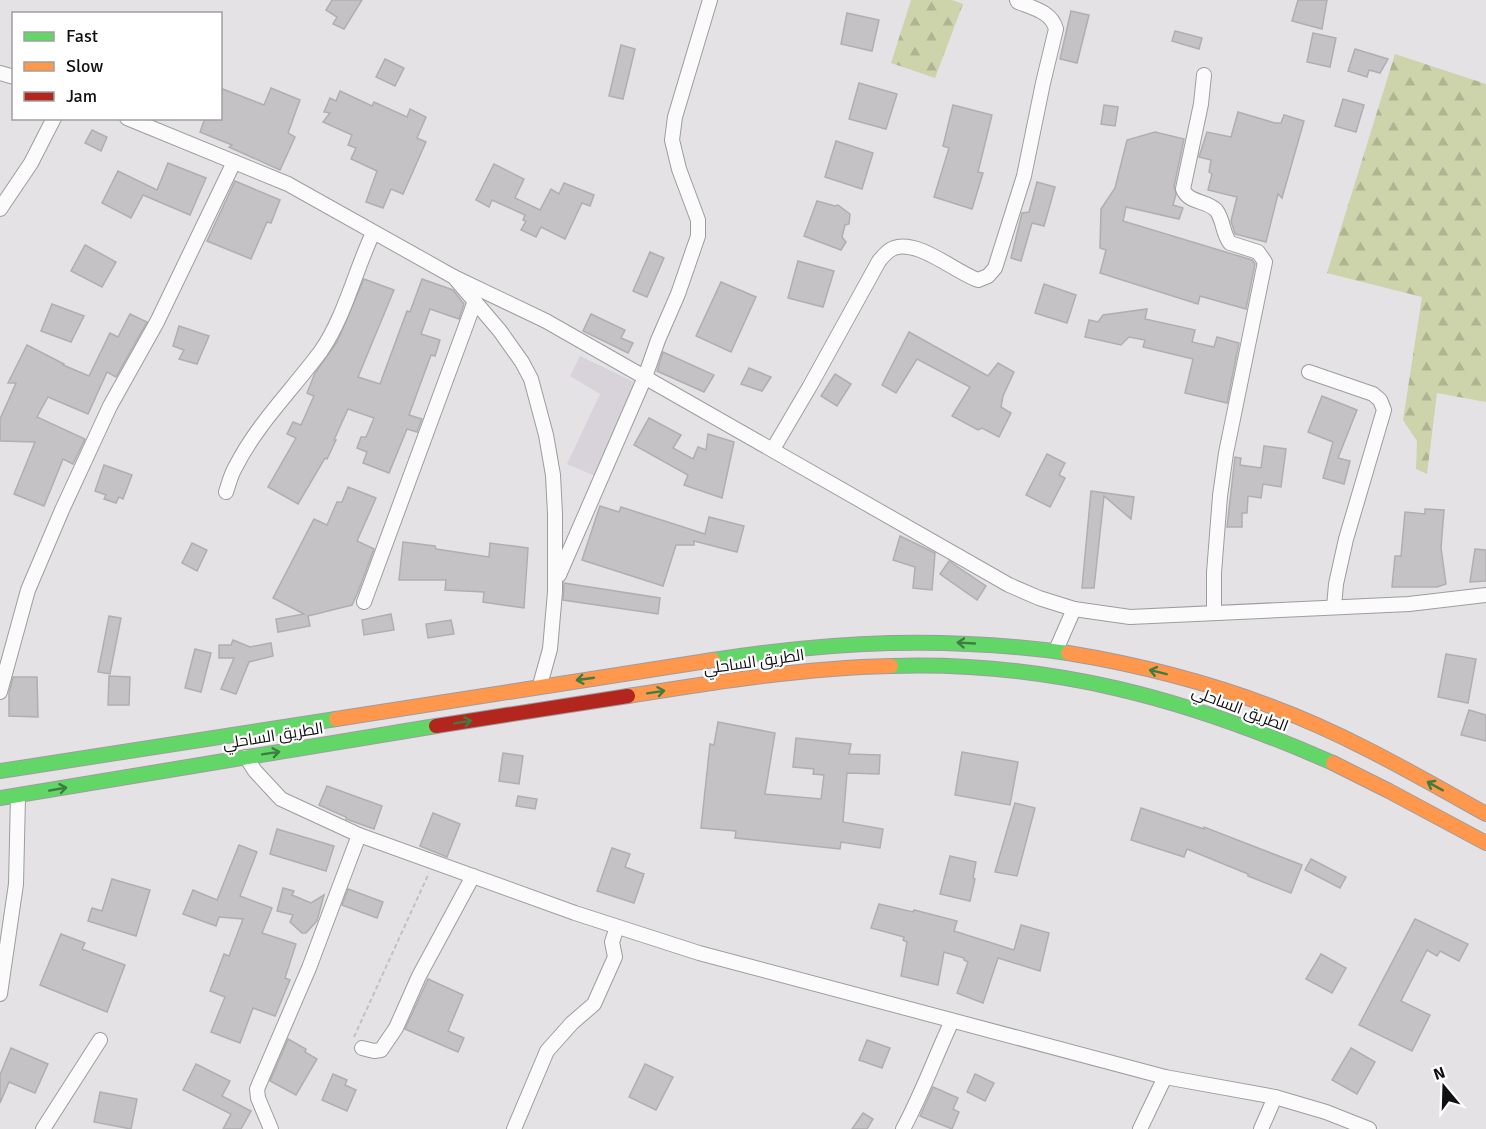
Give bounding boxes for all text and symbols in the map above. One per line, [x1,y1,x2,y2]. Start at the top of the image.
legend [12,12,222,120]
text: Fast [66,25,98,47]
text: Slow [66,55,103,77]
text: Jam [66,85,97,107]
one-way arrow [957,637,976,648]
street label: الطريق الساحلي [702,645,806,682]
one-way arrow [1149,665,1168,677]
one-way arrow [575,673,595,684]
street label: الطريق الساحلي [1188,681,1291,739]
one-way arrow [646,687,665,698]
one-way arrow [453,717,473,728]
street label: الطريق الساحلي [221,718,325,757]
one-way arrow [260,748,280,759]
one-way arrow [1427,779,1444,791]
one-way arrow [47,783,67,794]
north arrow [1414,1057,1474,1117]
text: N [1431,1062,1448,1085]

